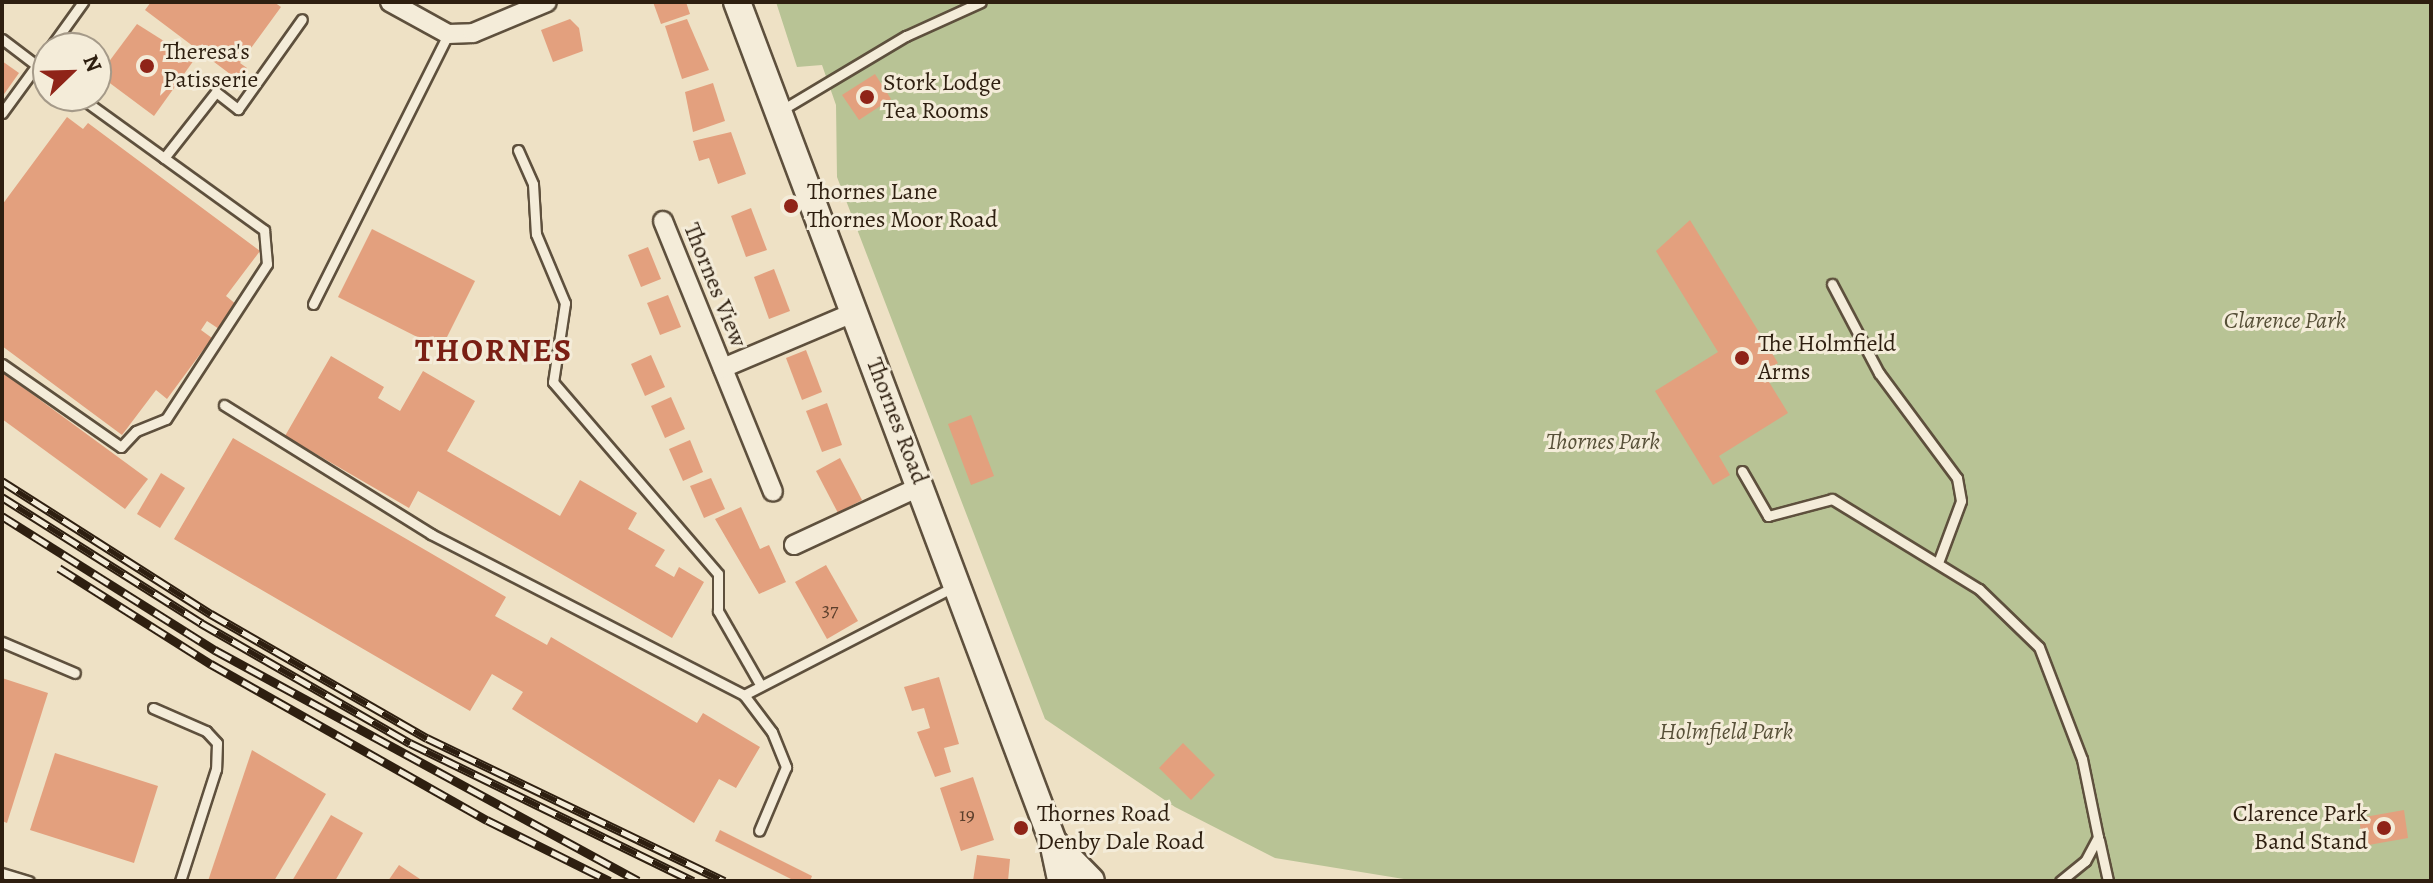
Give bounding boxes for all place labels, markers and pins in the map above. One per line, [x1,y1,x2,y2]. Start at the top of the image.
place label: Theresa's Patisserie [163,38,258,94]
marker: Theresa's Patisserie [138,57,156,75]
place label: Stork Lodge Tea Rooms [883,69,1001,125]
marker: Stork Lodge Tea Rooms [858,88,876,106]
place label: Thornes Lane Thornes Moor Road [807,178,998,234]
marker: Thornes Lane Thornes Moor Road [782,197,800,215]
place label: The Holmfield Arms [1758,330,1896,386]
marker: The Holmfield Arms [1733,349,1751,367]
place label: Thornes Road Denby Dale Road [1037,800,1204,856]
place label: Clarence Park Band Stand [2233,800,2368,856]
marker: Thornes Road Denby Dale Road [1012,819,1030,837]
marker: Clarence Park Band Stand [2375,819,2393,837]

